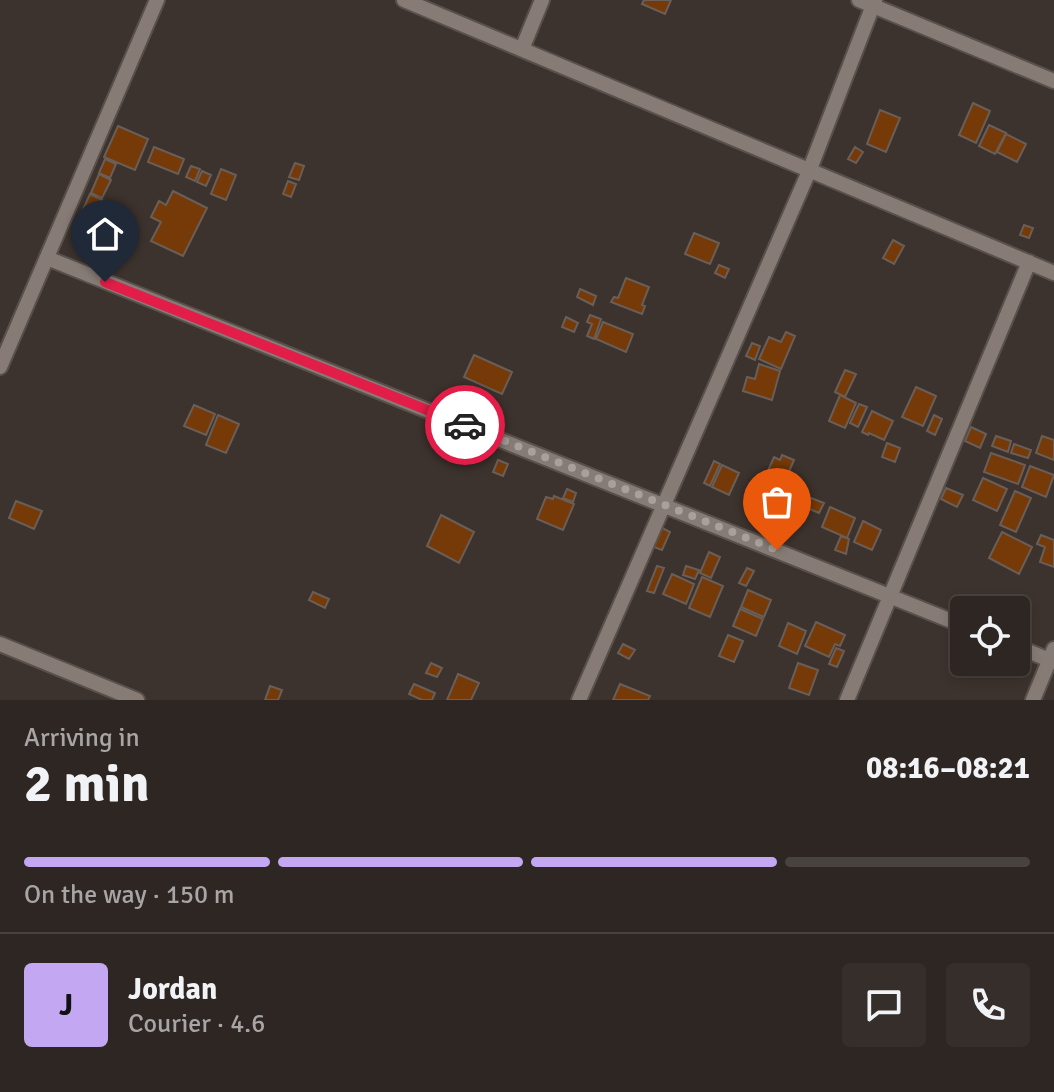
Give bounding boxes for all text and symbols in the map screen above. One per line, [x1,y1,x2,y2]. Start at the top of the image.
pin [71,200,139,282]
icon: home [83,212,127,256]
courier [425,385,505,465]
icon: car [443,403,487,447]
pin [743,468,811,550]
icon: bag [755,480,799,524]
map controls [950,596,1030,676]
button: locate [950,596,1030,676]
text: Arriving in [24,722,140,754]
text: 08:16–08:21 [866,750,1030,787]
text: 2 min [24,752,150,816]
text: On the way · 150 m [24,879,234,911]
button: chat [842,963,926,1047]
button: phone [946,963,1030,1047]
text: Jordan [128,971,217,1008]
text: J [59,987,73,1024]
text: Courier · 4.6 [128,1008,265,1040]

